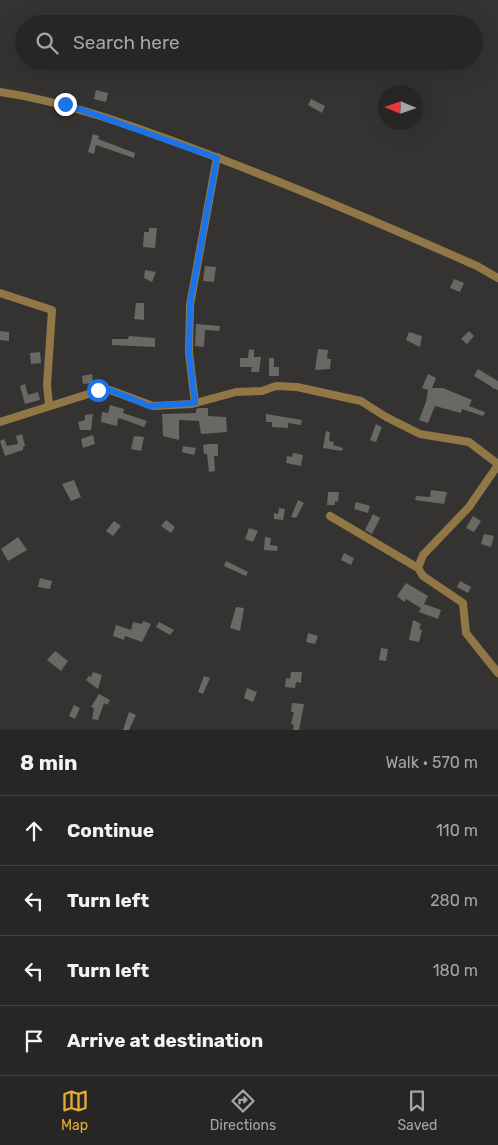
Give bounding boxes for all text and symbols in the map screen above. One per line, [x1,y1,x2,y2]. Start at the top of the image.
search box [15,15,483,70]
icon: search [33,29,61,57]
text: Search here [73,31,180,54]
north arrow [378,85,423,130]
route end [54,93,77,116]
route start [87,379,110,402]
text: 8 min [20,750,77,775]
text: Walk · 570 m [386,753,478,772]
icon: ahead [20,817,48,845]
text: Continue [67,819,154,842]
text: 110 m [436,821,478,840]
icon: left [20,887,48,915]
text: Turn left [67,889,149,912]
text: 280 m [430,891,478,910]
icon: left [20,957,48,985]
text: Turn left [67,959,149,982]
text: 180 m [433,961,478,980]
icon: arrive [20,1027,48,1055]
text: Arrive at destination [67,1029,263,1052]
tab: Map [61,1087,89,1134]
tab: Directions [210,1087,276,1134]
tab: Saved [397,1087,437,1134]

